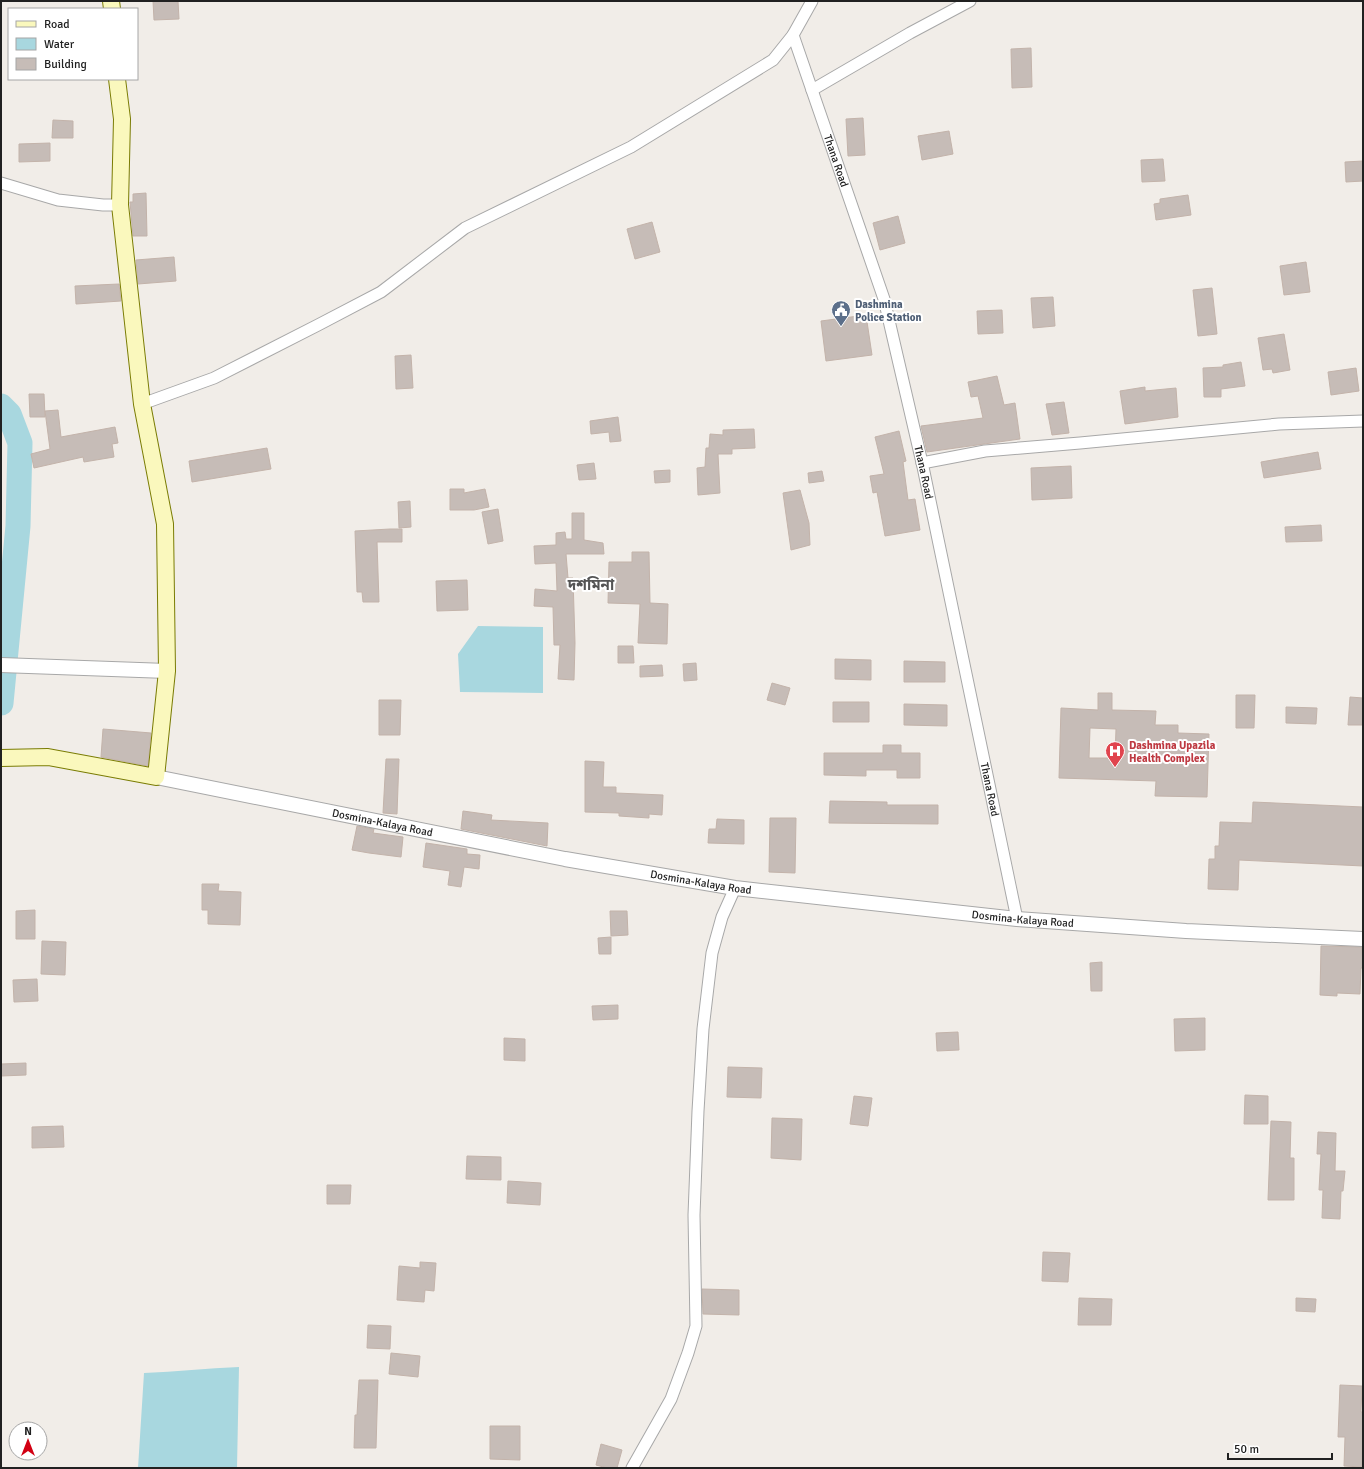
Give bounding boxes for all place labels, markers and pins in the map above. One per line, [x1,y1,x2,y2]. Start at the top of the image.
place label: Dashmina Police Station [855,298,922,324]
public building icon: Dashmina Police Station [830,299,852,327]
place label: Dashmina Upazila Health Complex [1129,739,1216,765]
hospital icon: Dashmina Upazila Health Complex [1104,740,1126,768]

